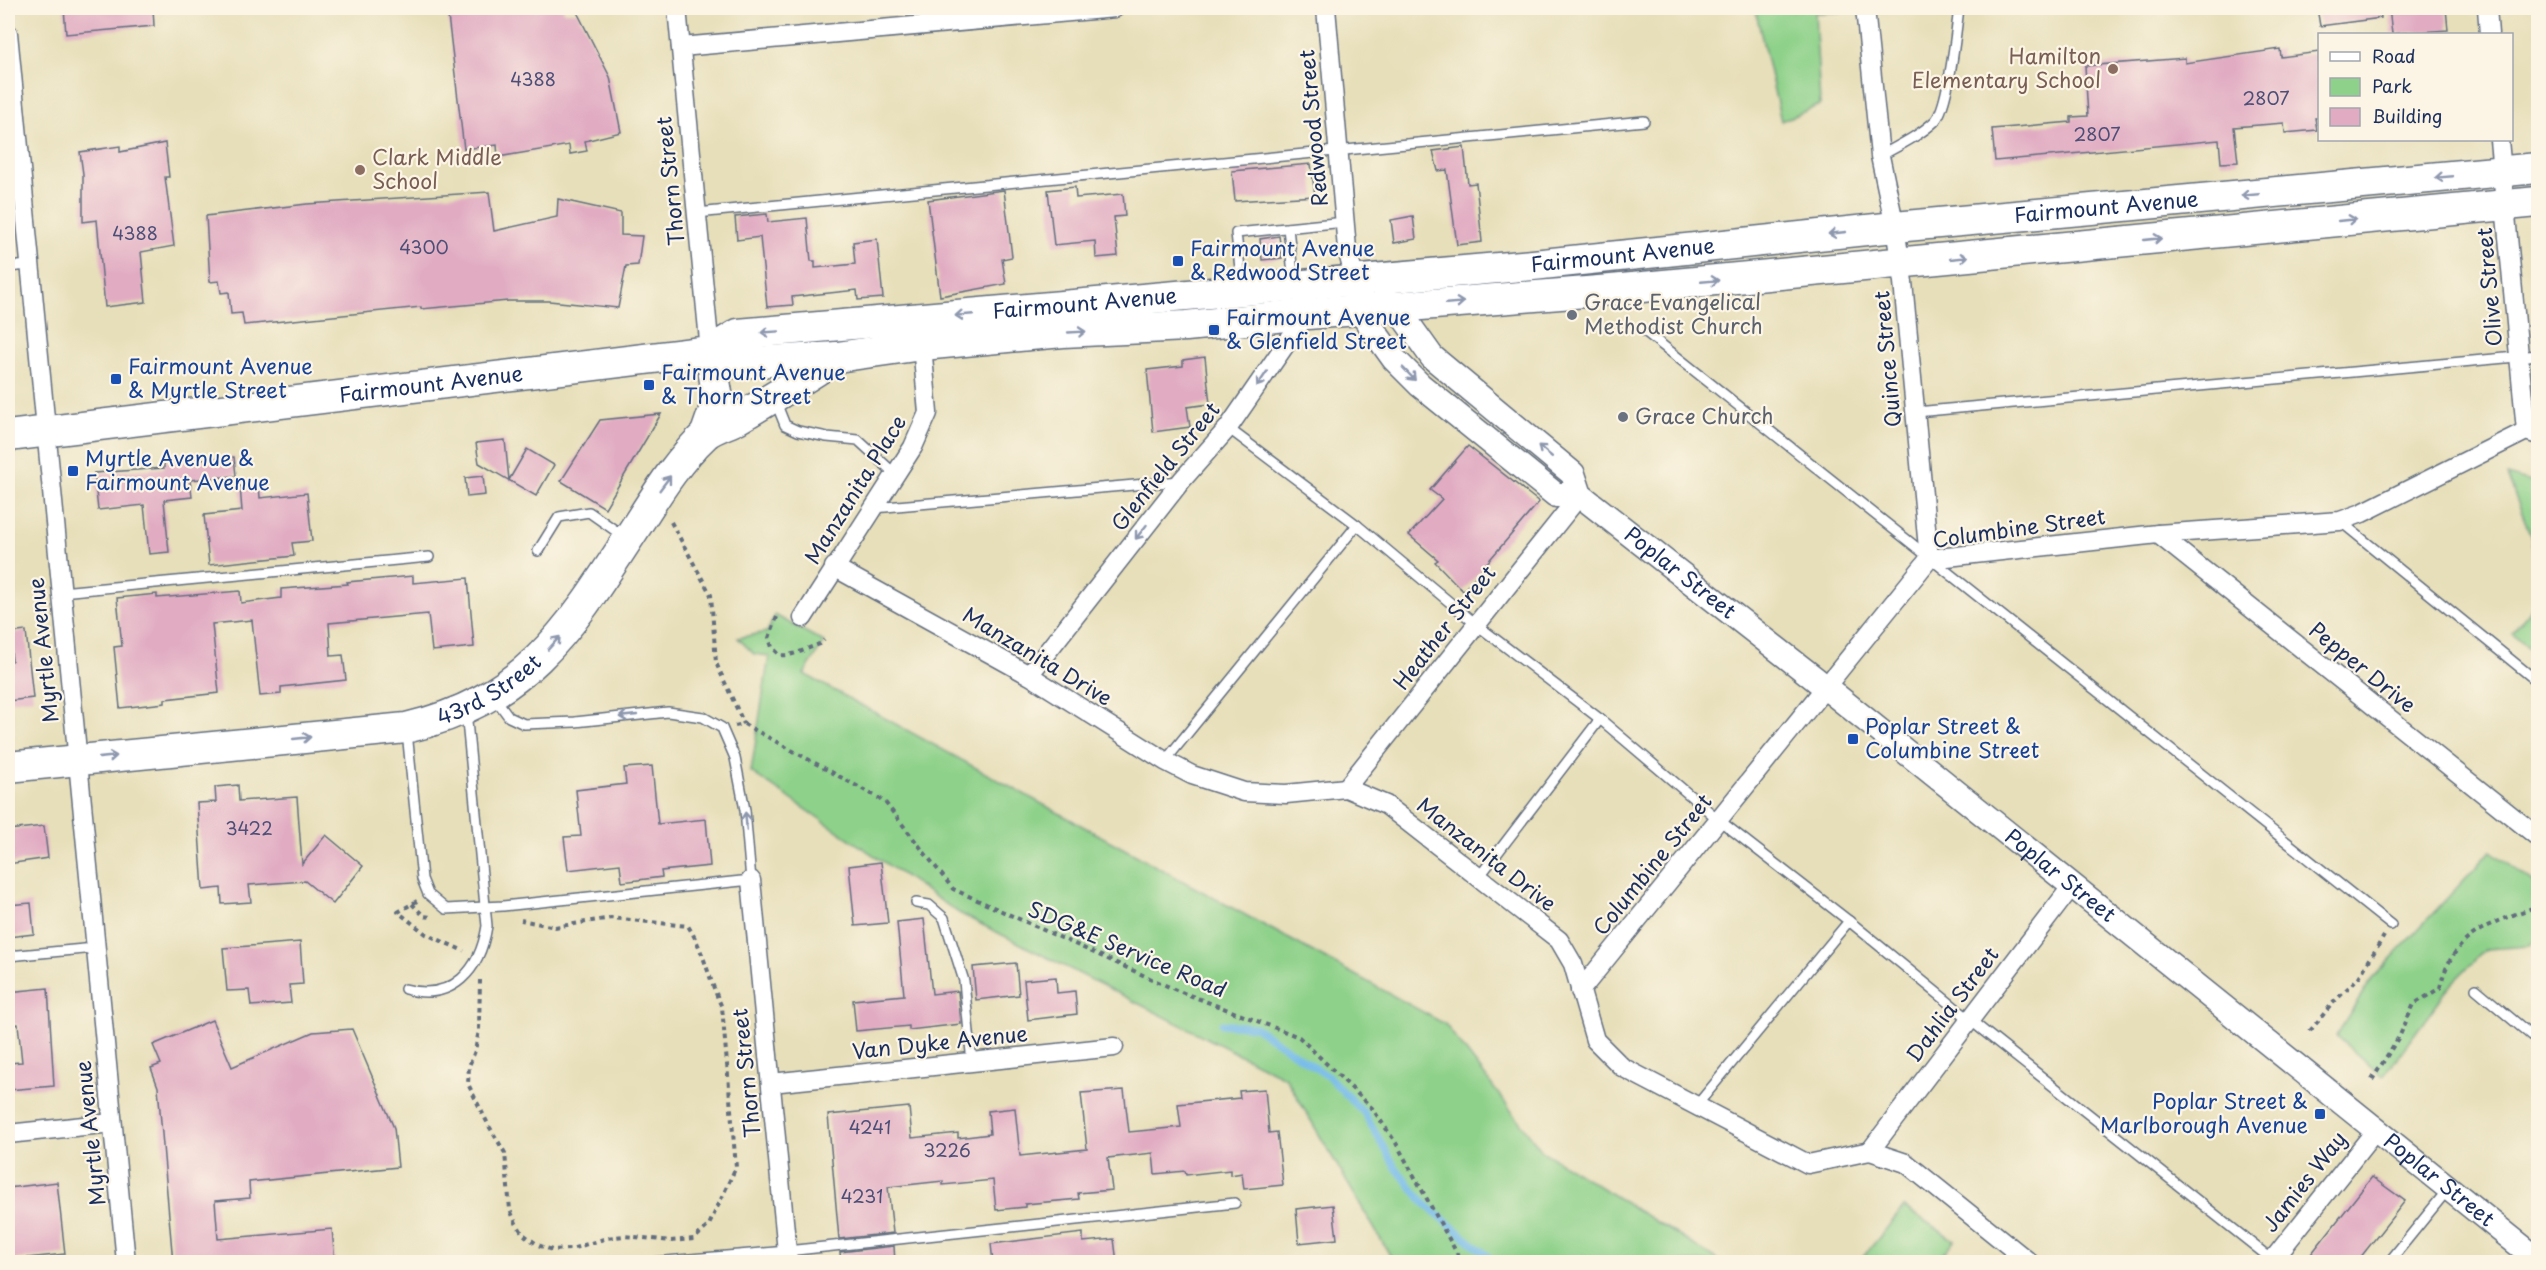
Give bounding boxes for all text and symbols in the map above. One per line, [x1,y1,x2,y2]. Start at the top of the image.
legend [2318,33,2513,141]
place label: Hamilton Elementary School [1912,39,2101,95]
text: Road [2372,42,2416,69]
street label: Redwood Street [1289,48,1335,208]
marker: Hamilton Elementary School [2106,62,2120,76]
house number: 4388 [510,65,556,92]
text: Park [2372,72,2412,99]
house number: 2807 [2243,84,2289,111]
text: Building [2372,102,2442,129]
street label: Thorn Street [646,115,692,247]
house number: 2807 [2074,120,2120,147]
place label: Clark Middle School [372,140,502,196]
marker: Clark Middle School [353,163,367,177]
one-way arrow [2434,172,2454,183]
street label: Fairmount Avenue [2013,181,2200,230]
one-way arrow [2240,190,2260,201]
one-way arrow [2336,214,2356,225]
house number: 4388 [112,219,158,246]
street label: Olive Street [2467,226,2509,348]
street label: Fairmount Avenue [1529,228,1716,279]
one-way arrow [1828,228,1848,239]
place label: Fairmount Avenue & Redwood Street [1190,231,1375,287]
house number: 4300 [399,233,449,260]
one-way arrow [2142,233,2162,244]
one-way arrow [1948,252,1968,263]
marker: Fairmount Avenue & Redwood Street [1171,254,1185,268]
one-way arrow [1700,275,1720,286]
street label: Fairmount Avenue [991,278,1178,326]
place label: Grace Evangelical Methodist Church [1584,285,1763,341]
street label: Quince Street [1864,290,1908,429]
one-way arrow [1445,297,1465,308]
place label: Fairmount Avenue & Glenfield Street [1226,300,1411,356]
marker: Grace Evangelical Methodist Church [1565,308,1579,322]
one-way arrow [955,310,975,321]
marker: Fairmount Avenue & Glenfield Street [1207,323,1221,337]
one-way arrow [1066,326,1086,337]
one-way arrow [761,327,780,338]
place label: Fairmount Avenue & Myrtle Street [128,349,313,405]
place label: Fairmount Avenue & Thorn Street [661,355,846,411]
street label: Fairmount Avenue [337,356,524,410]
one-way arrow [1401,366,1416,381]
one-way arrow [1256,370,1268,387]
marker: Fairmount Avenue & Myrtle Street [109,372,123,386]
marker: Fairmount Avenue & Thorn Street [642,378,656,392]
street label: Glenfield Street [1102,394,1227,537]
place label: Grace Church [1635,399,1773,431]
street label: Manzanita Place [795,408,913,570]
marker: Grace Church [1616,410,1630,424]
place label: Myrtle Avenue & Fairmount Avenue [85,441,270,497]
one-way arrow [1537,444,1553,457]
marker: Myrtle Avenue & Fairmount Avenue [66,464,80,478]
one-way arrow [658,475,671,491]
street label: Columbine Street [1930,499,2107,555]
street label: Poplar Street [1618,518,1744,626]
one-way arrow [1135,524,1148,540]
street label: Heather Street [1385,558,1502,696]
street label: Myrtle Avenue [18,576,66,724]
street label: Manzanita Drive [957,598,1119,713]
street label: Pepper Drive [2303,613,2424,720]
one-way arrow [547,636,561,651]
street label: 43rd Street [432,646,548,732]
place label: Poplar Street & Columbine Street [1865,709,2039,765]
one-way arrow [618,711,638,722]
one-way arrow [291,732,311,743]
marker: Poplar Street & Columbine Street [1846,732,1860,746]
one-way arrow [97,751,117,762]
street label: Columbine Street [1584,786,1719,942]
street label: Manzanita Drive [1411,789,1564,918]
one-way arrow [740,812,751,832]
house number: 3422 [225,814,273,841]
street label: Poplar Street [1999,820,2124,929]
street label: SDG&E Service Road [1024,892,1232,1004]
street label: Dahlia Street [1897,939,2006,1068]
street label: Thorn Street [722,1007,768,1139]
street label: Van Dyke Avenue [850,1016,1029,1066]
street label: Myrtle Avenue [65,1059,113,1207]
place label: Poplar Street & Marlborough Avenue [2100,1084,2308,1140]
marker: Poplar Street & Marlborough Avenue [2313,1107,2327,1121]
house number: 4241 [849,1113,891,1140]
street label: Jamies Way [2254,1123,2353,1238]
street label: Poplar Street [2378,1124,2503,1233]
house number: 3226 [923,1136,971,1163]
house number: 4231 [841,1182,883,1209]

